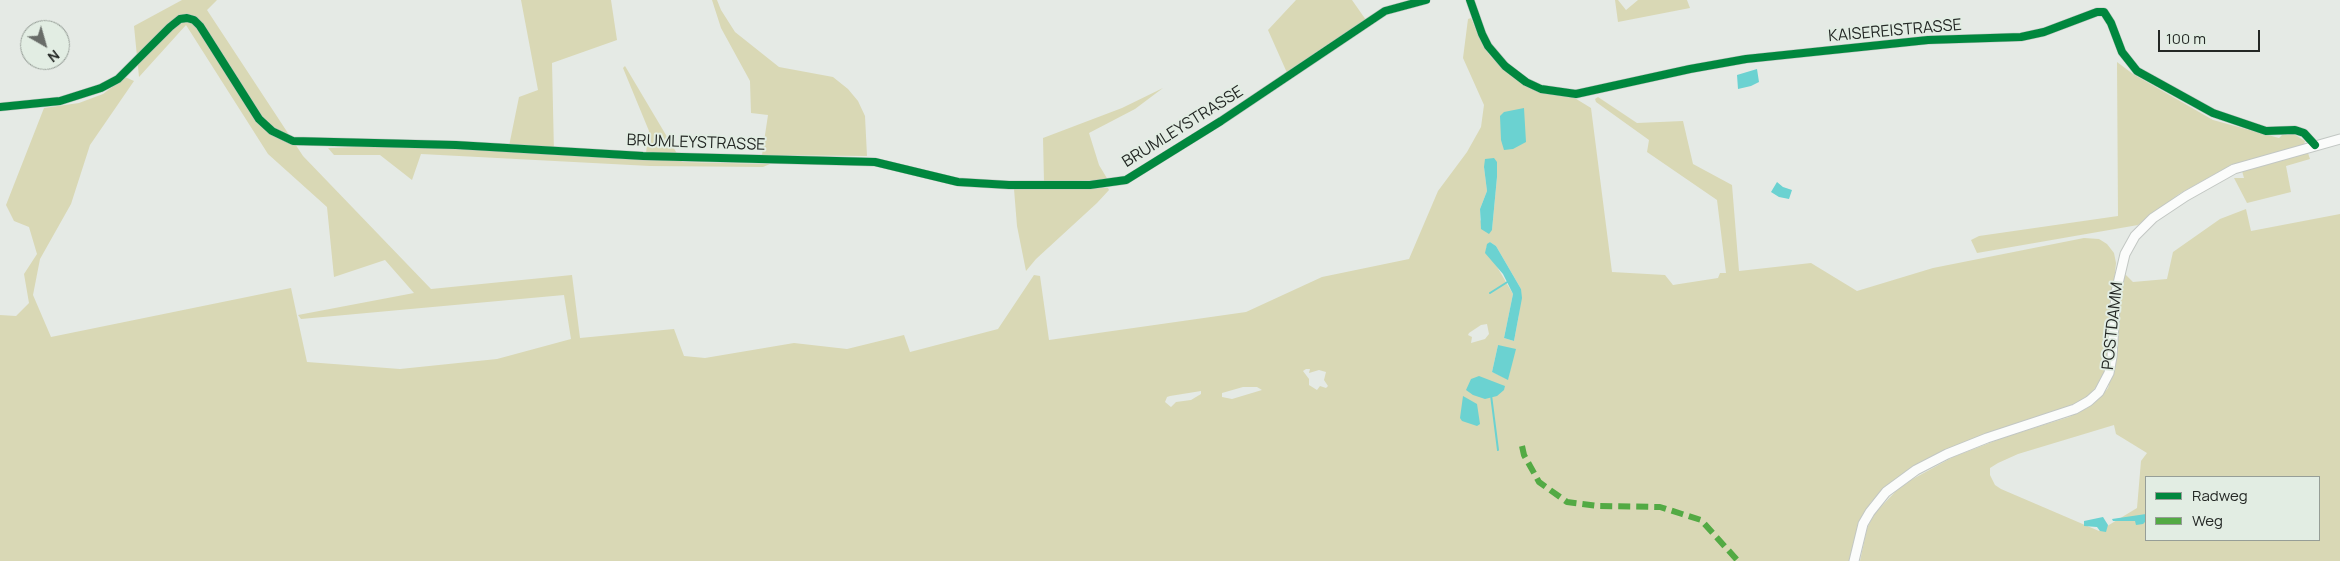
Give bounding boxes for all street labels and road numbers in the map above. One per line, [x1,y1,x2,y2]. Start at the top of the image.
street label: KAISEREISTRASSE [1828,16,1962,46]
street label: BRUMLEYSTRASSE [1119,82,1247,172]
street label: BRUMLEYSTRASSE [626,131,766,155]
street label: POSTDAMM [2099,281,2127,371]

